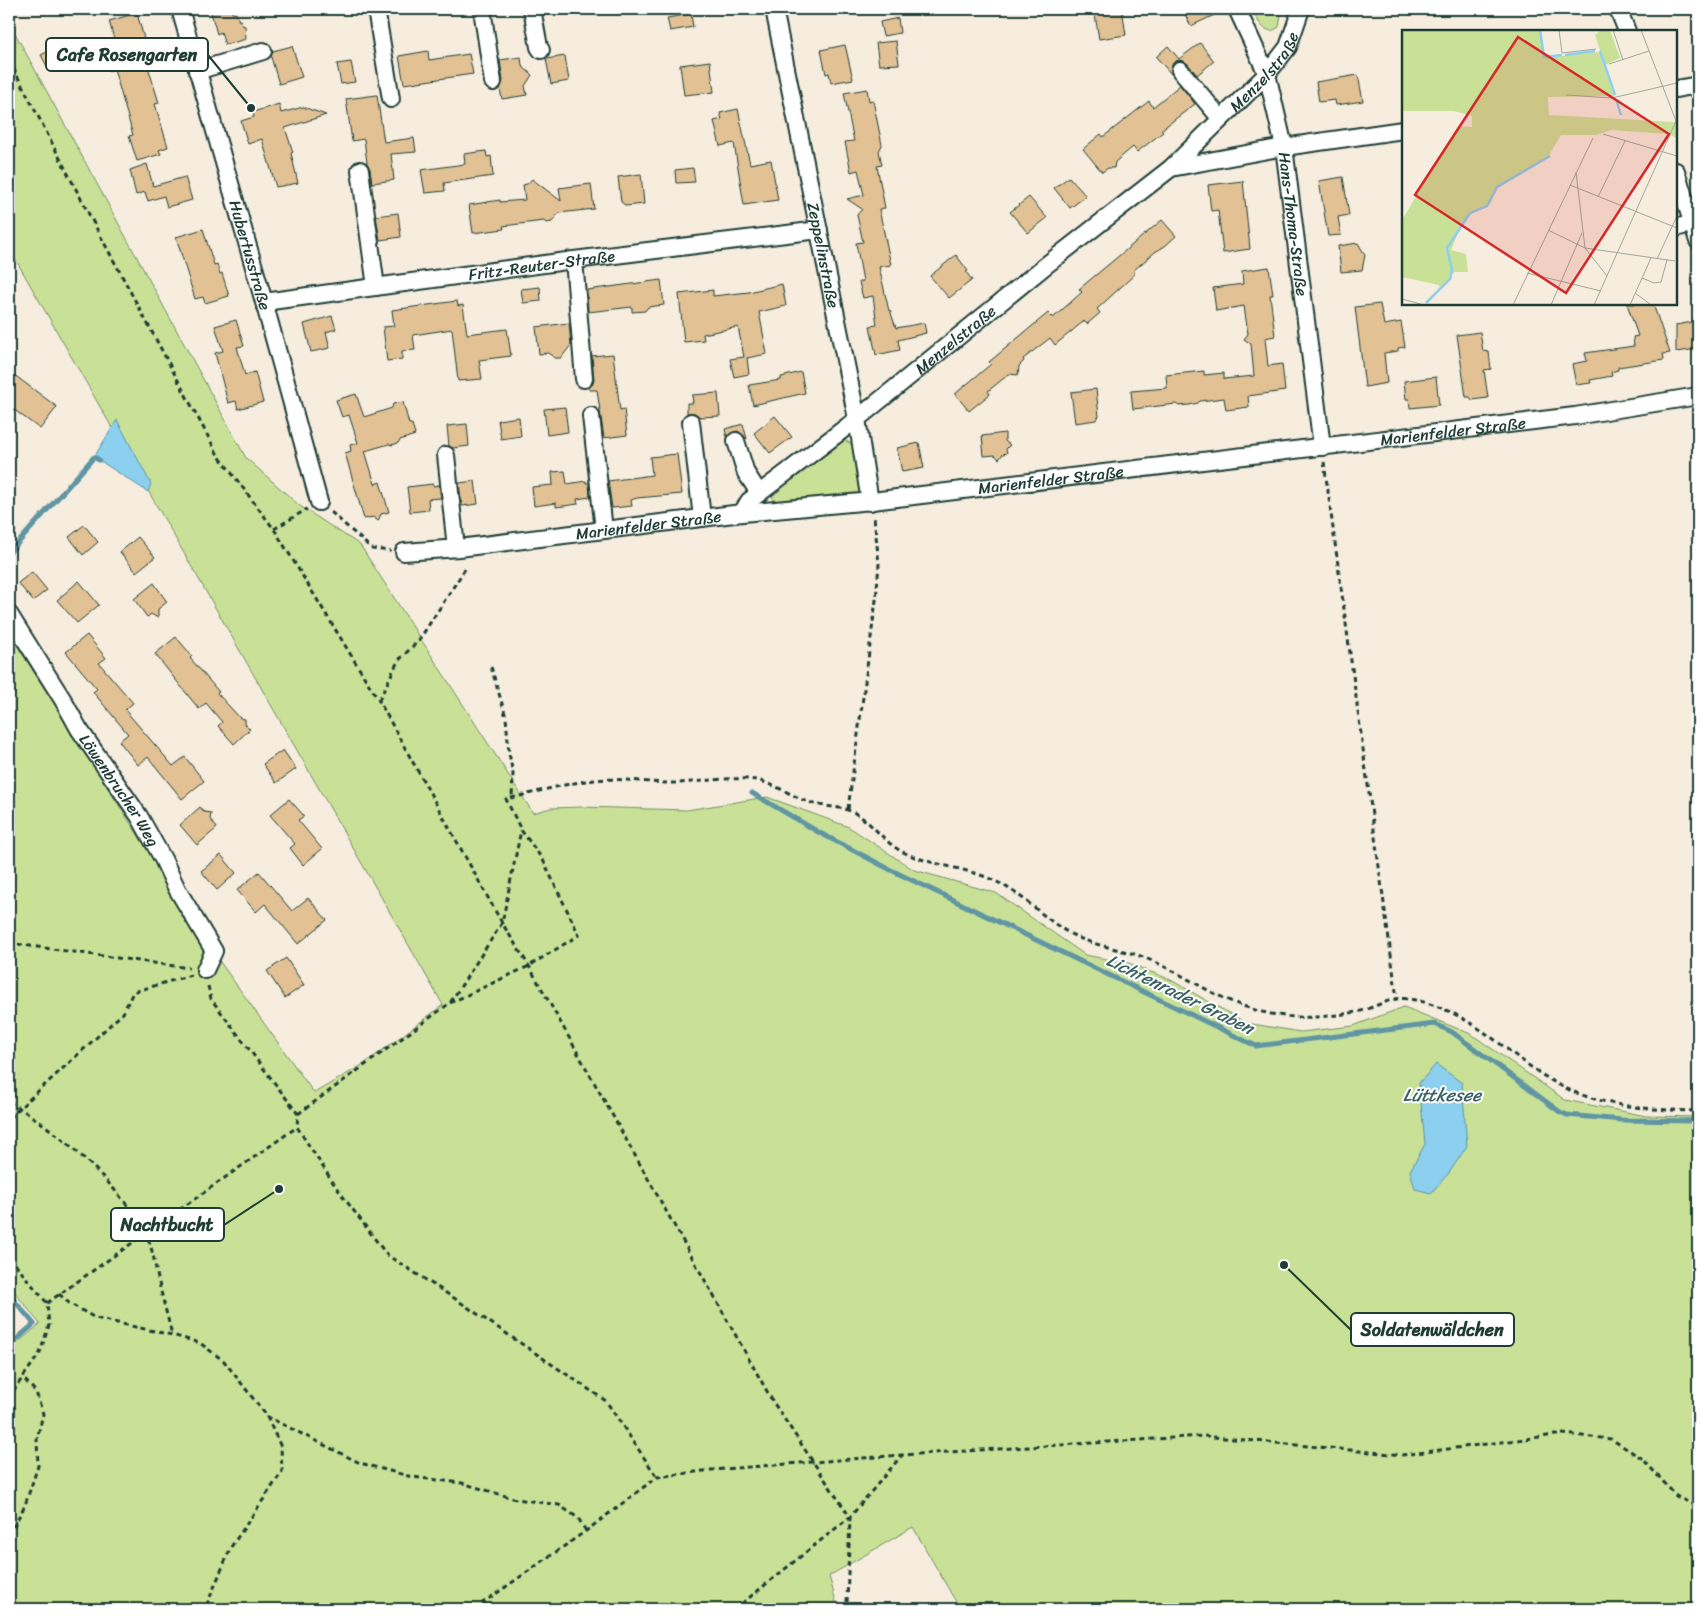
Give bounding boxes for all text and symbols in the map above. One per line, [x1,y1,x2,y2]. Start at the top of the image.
street label: Menzelstraße [1222,28,1307,119]
inset map [1402,30,1677,305]
callout: Cafe Rosengarten [46,38,208,71]
text: Cafe Rosengarten [56,39,198,71]
street label: Hans-Thoma-Straße [1270,150,1317,298]
street label: Hubertusstraße [221,196,280,314]
street label: Zeppelinstraße [799,199,849,311]
street label: Fritz-Reuter-Straße [466,241,617,289]
street label: Menzelstraße [908,297,1003,382]
street label: Marienfelder Straße [1378,408,1527,454]
street label: Marienfelder Straße [976,456,1125,503]
street label: Marienfelder Straße [574,501,723,548]
street label: Löwenbrucher Weg [72,727,168,852]
water label: Lichtenrader Graben [1101,944,1261,1045]
water label: Lüttkesee [1403,1079,1483,1111]
callout: Nachtbucht [111,1208,224,1241]
text: Nachtbucht [120,1209,214,1241]
callout: Soldatenwäldchen [1351,1313,1514,1346]
text: Soldatenwäldchen [1359,1314,1504,1346]

